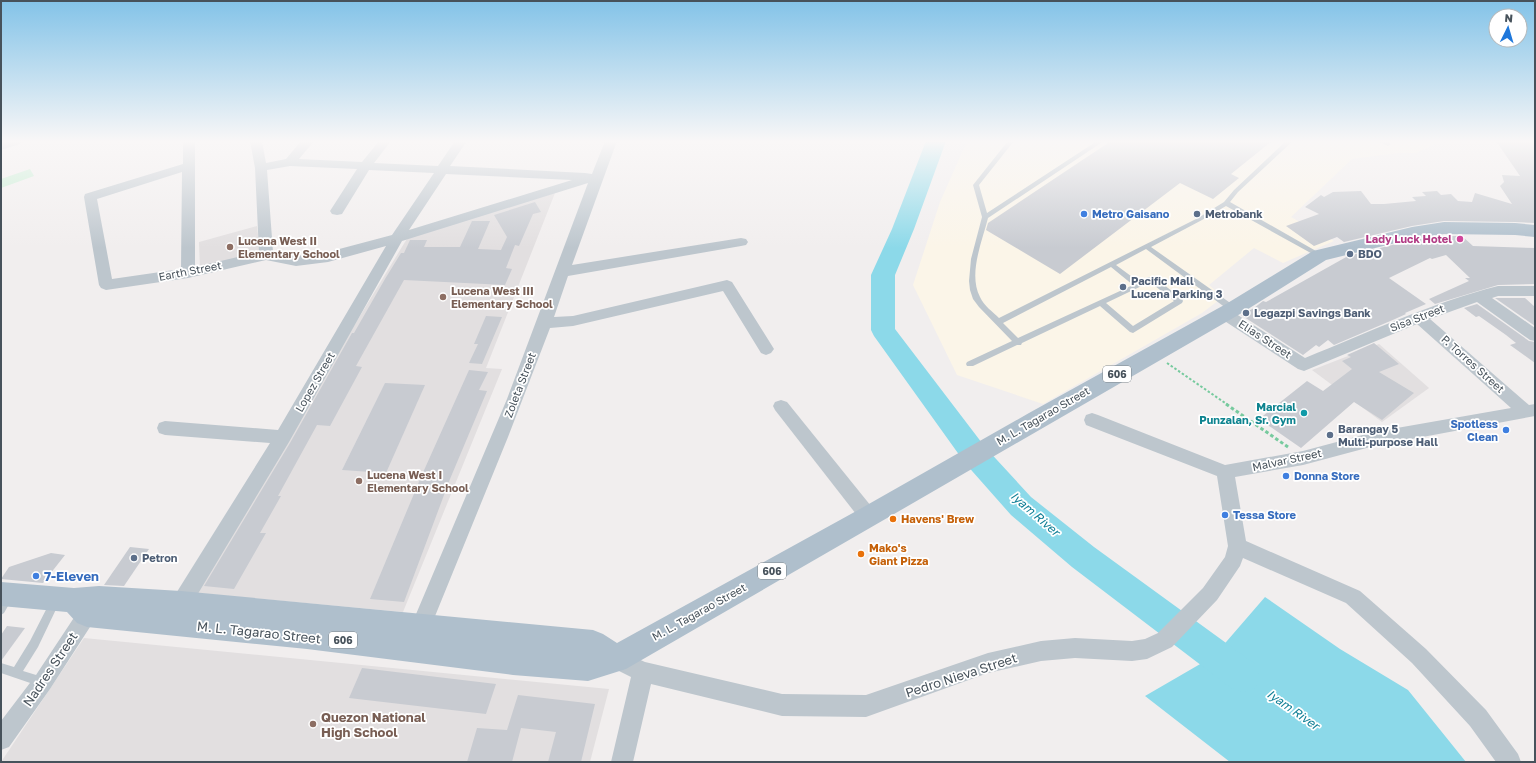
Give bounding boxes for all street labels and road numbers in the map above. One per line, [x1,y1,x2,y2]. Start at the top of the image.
street label: Earth Street [157,258,222,283]
street label: Sisa Street [1388,301,1446,334]
street label: Elias Street [1236,317,1294,361]
street label: P. Torres Street [1439,332,1507,395]
street label: Lopez Street [292,350,337,414]
street label: Zoleta Street [501,350,538,419]
road number: 606 [1103,366,1131,382]
street label: M. L. Tagarao Street [994,384,1092,448]
street label: Malvar Street [1251,446,1323,473]
road number: 606 [758,563,786,579]
street label: M. L. Tagarao Street [650,580,748,643]
street label: M. L. Tagarao Street [196,618,322,646]
street label: Nadres Street [19,629,81,709]
road number: 606 [329,632,357,648]
street label: Pedro Nieva Street [903,649,1019,701]

